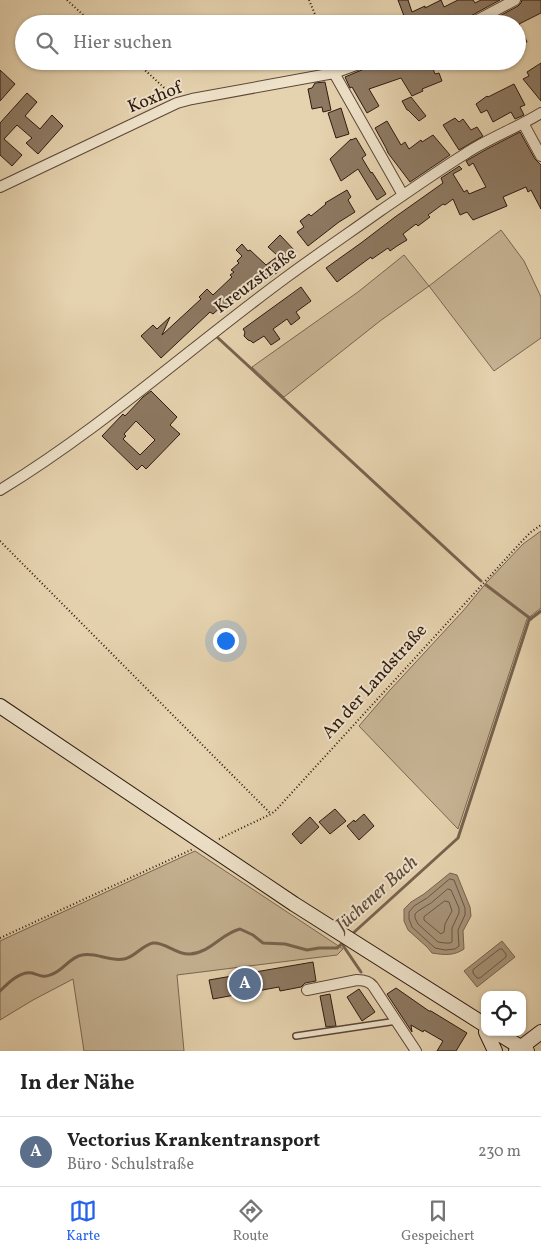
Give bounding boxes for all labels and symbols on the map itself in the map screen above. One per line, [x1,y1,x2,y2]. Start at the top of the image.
street label: Koxhof [124,75,188,120]
street label: Kreuzstraße [210,242,302,320]
street label: An der Landstraße [317,619,433,745]
your location [213,628,239,654]
water label: Jüchener Bach [329,850,424,939]
pin: A [229,965,261,1003]

